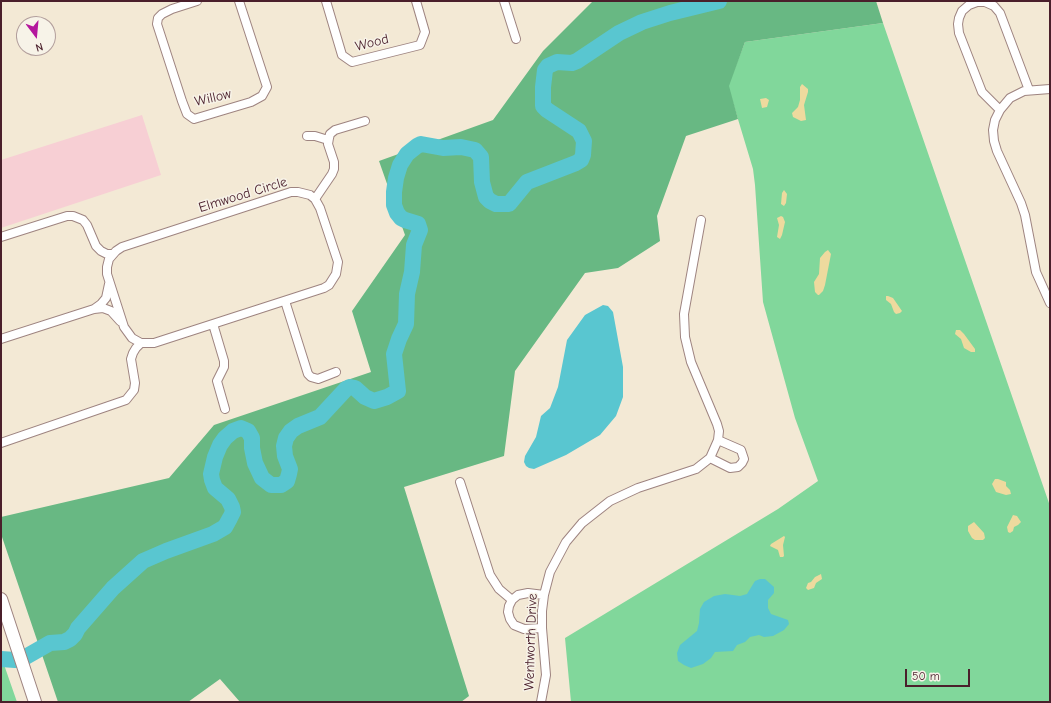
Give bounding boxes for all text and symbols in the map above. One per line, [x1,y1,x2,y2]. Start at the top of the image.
north arrow [16,16,56,56]
street label: Wood [354,31,390,55]
text: N [34,40,44,54]
street label: Willow [193,86,233,110]
street label: Elmwood Circle [197,174,289,216]
street label: Wentworth Drive [521,593,541,691]
scale bar [907,661,972,687]
text: 50 m [912,669,940,683]

